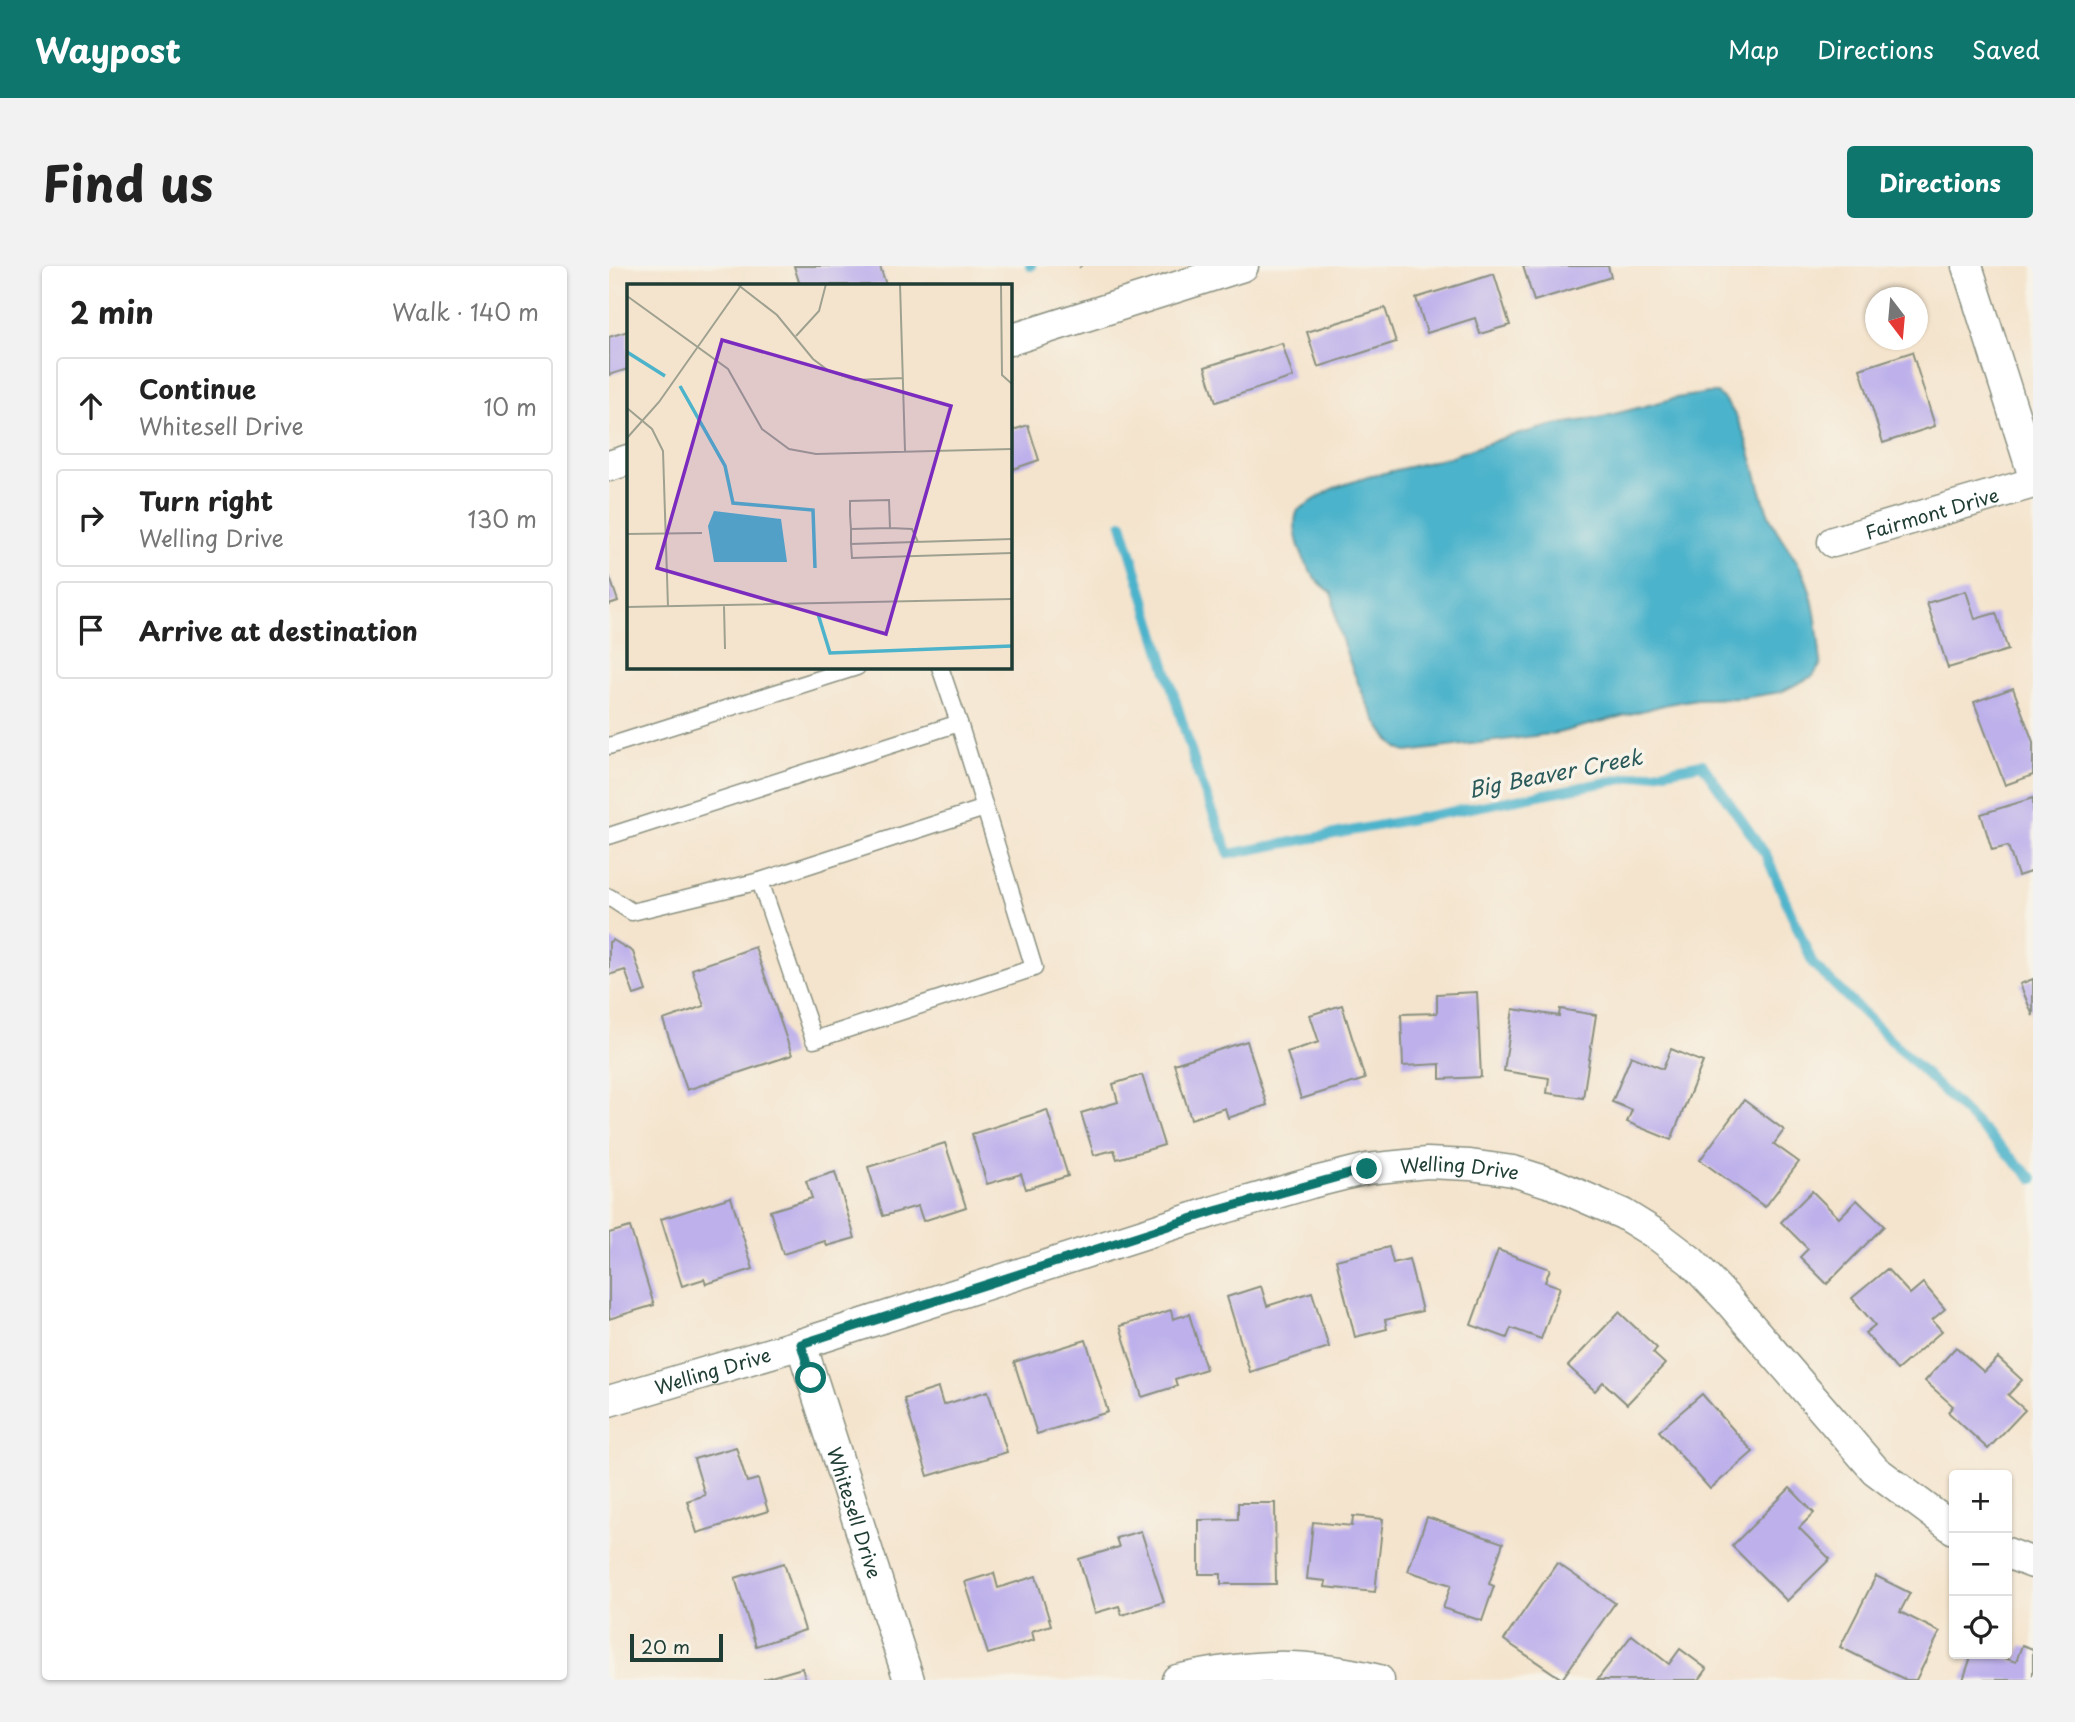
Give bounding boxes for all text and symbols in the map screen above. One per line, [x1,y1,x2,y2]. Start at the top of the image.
text: Waypost [35,24,181,74]
text: Map [1728,31,1779,67]
text: Directions [1817,31,1934,67]
text: Saved [1972,31,2040,67]
text: Find us [42,145,213,219]
button: Directions [1847,146,2033,218]
inset map [627,284,1011,668]
north arrow [1865,287,1928,350]
text: 2 min [70,289,154,334]
text: Walk · 140 m [392,294,539,329]
text: Continue [139,369,256,408]
icon: ahead [72,387,110,425]
text: 10 m [483,389,537,424]
text: Whitesell Drive [139,408,304,443]
street label: Fairmont Drive [1862,480,2002,546]
text: Turn right [139,481,273,520]
icon: right [72,499,110,537]
text: 130 m [467,501,537,536]
text: Welling Drive [139,520,284,555]
icon: arrive [72,611,110,649]
text: Arrive at destination [139,611,418,650]
water label: Big Beaver Creek [1465,739,1646,805]
street label: Welling Drive [1399,1149,1523,1186]
route end [1351,1153,1382,1184]
street label: Welling Drive [651,1340,774,1401]
route start [795,1362,826,1393]
street label: Whitesell Drive [821,1443,889,1582]
map controls [1949,1470,2012,1659]
button: + [1949,1470,2012,1533]
button: − [1949,1533,2012,1596]
button: locate [1949,1596,2012,1659]
scale bar [630,1631,723,1663]
text: 20 m [641,1632,690,1660]

